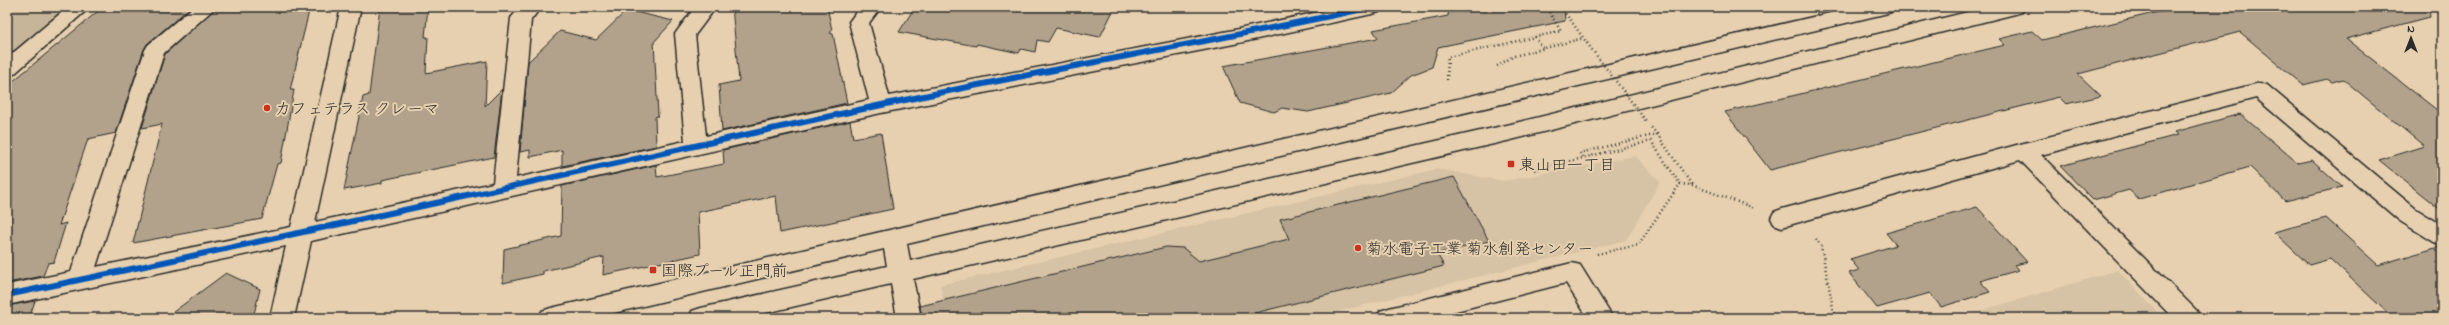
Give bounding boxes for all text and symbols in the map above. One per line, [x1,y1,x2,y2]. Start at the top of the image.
north arrow [2391,18,2431,58]
text: N [2407,21,2415,37]
place label: カフェテラス クレーマ [275,98,439,122]
marker: カフェテラス クレーマ [262,103,272,113]
place label: 東山田一丁目 [1519,154,1615,178]
marker: 東山田一丁目 [1506,159,1516,169]
place label: 菊水電子工業 菊水創発センター [1366,238,1593,262]
marker: 菊水電子工業 菊水創発センター [1353,243,1363,253]
place label: 国際プール正門前 [661,260,787,284]
marker: 国際プール正門前 [648,265,658,275]

